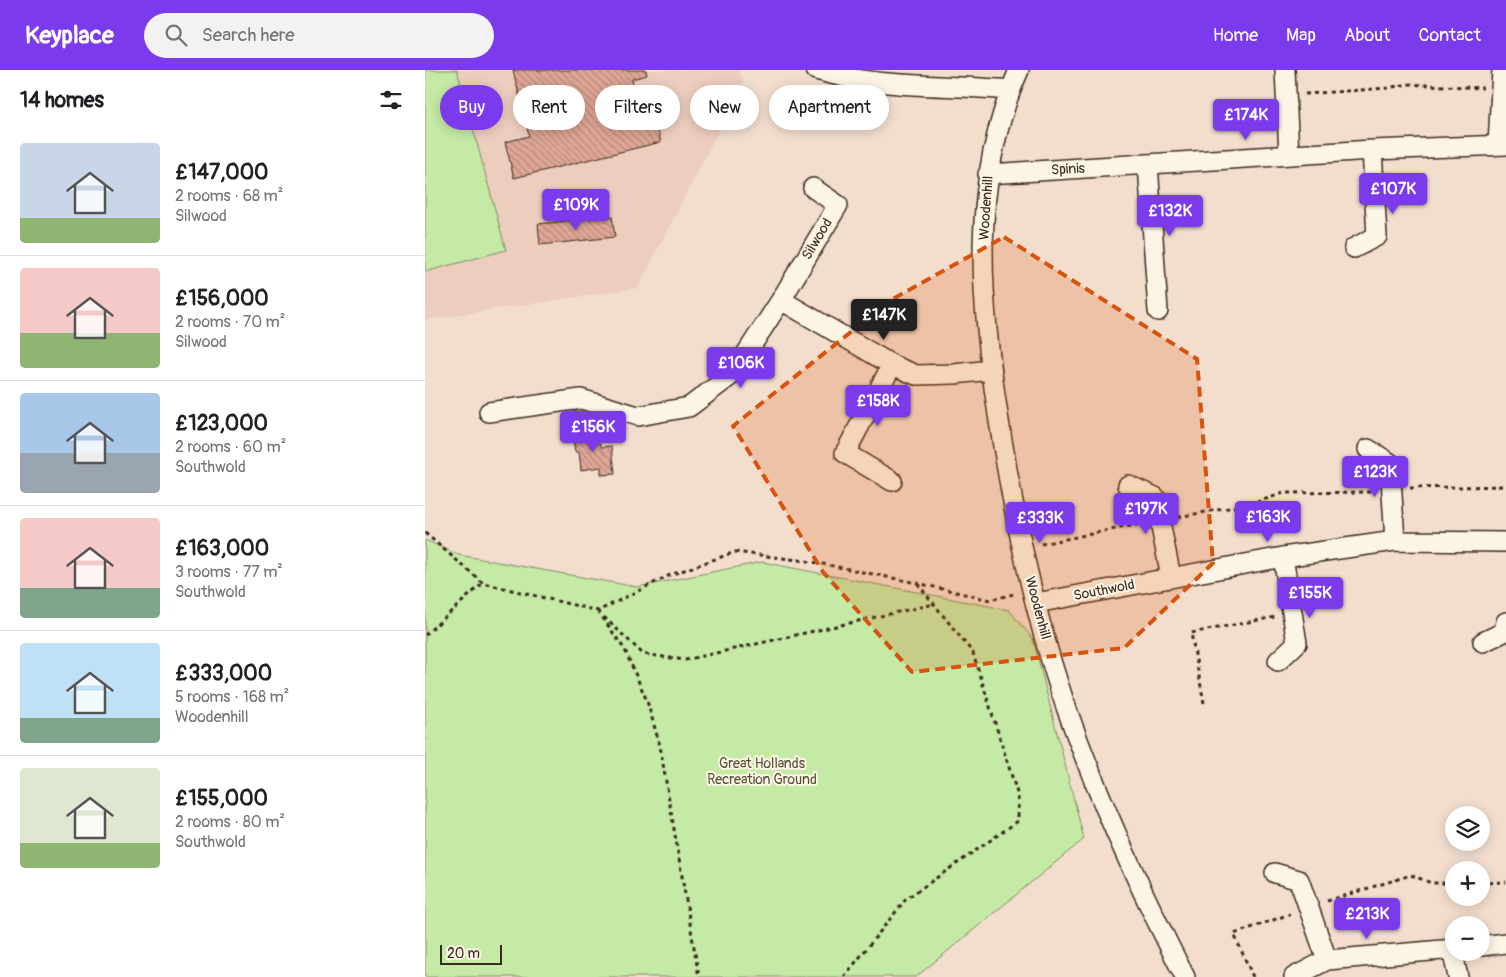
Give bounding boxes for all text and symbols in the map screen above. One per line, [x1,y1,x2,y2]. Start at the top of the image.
search box [144,13,494,58]
text: Keyplace [25,21,114,50]
icon: search [162,21,190,49]
text: Search here [202,23,295,47]
text: Home [1213,24,1258,47]
text: Map [1286,24,1316,47]
text: About [1344,24,1390,47]
text: Contact [1418,24,1481,47]
chip: Buy [440,85,503,130]
chip: Rent [513,85,585,130]
chip: Filters [595,85,680,130]
chip: New [690,85,759,130]
chip: Apartment [769,85,889,130]
icon: filters [377,86,405,114]
text: 14 homes [20,87,104,114]
pin: £174K [1211,98,1281,141]
text: £174K [1224,105,1268,125]
text: £147,000 [175,159,268,186]
street label: Spinis [1051,160,1086,178]
icon: home [60,163,120,223]
pin: £107K [1358,172,1428,215]
street label: Woodenhill [975,175,997,241]
text: £107K [1370,179,1416,199]
text: 2 rooms · 68 m² [175,186,283,206]
pin: £109K [541,189,611,231]
pin: £132K [1135,194,1205,237]
text: £109K [553,195,599,215]
text: £132K [1148,201,1192,221]
text: Silwood [175,206,227,226]
street label: Silwood [798,215,836,263]
text: £156,000 [175,285,269,312]
icon: home [60,288,120,348]
pin: £147K [849,298,919,341]
text: £147K [862,305,906,325]
text: 2 rooms · 70 m² [175,312,285,332]
text: Silwood [175,332,227,352]
pin: £106K [706,346,776,389]
text: £106K [718,353,764,373]
pin: £158K [843,384,913,427]
text: £158K [857,391,899,411]
text: £123,000 [175,410,268,437]
pin: £156K [558,410,628,453]
icon: home [60,413,120,473]
text: £156K [571,417,615,437]
text: 2 rooms · 60 m² [175,437,286,457]
pin: £123K [1340,456,1410,498]
text: Southwold [175,457,246,477]
text: £123K [1353,462,1397,482]
pin: £197K [1111,492,1181,535]
text: £197K [1125,499,1167,519]
pin: £163K [1233,500,1303,543]
pin: £333K [1005,502,1075,544]
text: £163K [1246,507,1290,527]
text: £333K [1017,508,1063,528]
text: £163,000 [175,535,269,562]
icon: home [60,538,120,598]
text: 3 rooms · 77 m² [175,562,283,582]
street label: Woodenhill [1021,575,1055,641]
street label: Southwold [1072,576,1136,604]
pin: £155K [1275,576,1345,619]
text: Southwold [175,582,246,602]
text: £155K [1288,583,1332,603]
text: £333,000 [175,660,272,687]
icon: home [60,663,120,723]
text: 5 rooms · 168 m² [175,687,289,707]
text: Woodenhill [175,707,249,727]
park label: Great Hollands Recreation Ground [707,755,817,788]
text: £155,000 [175,785,268,812]
icon: home [60,788,120,848]
map controls [1445,806,1490,961]
button: layers [1445,806,1490,851]
text: 2 rooms · 80 m² [175,812,285,832]
text: Southwold [175,832,246,852]
button: + [1445,861,1490,906]
pin: £213K [1332,898,1402,940]
text: £213K [1345,904,1389,924]
button: − [1445,916,1490,961]
scale bar [440,942,503,965]
text: 20 m [447,945,480,962]

